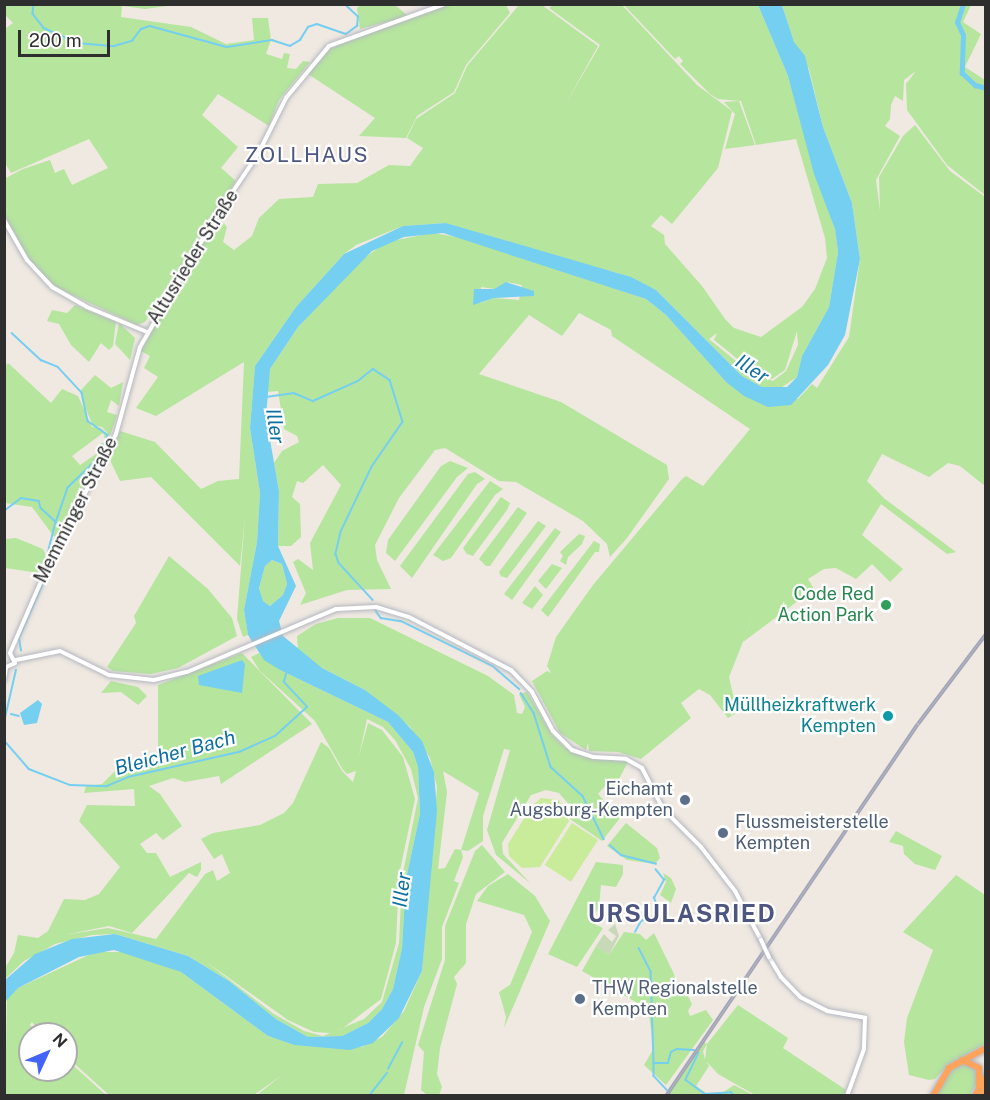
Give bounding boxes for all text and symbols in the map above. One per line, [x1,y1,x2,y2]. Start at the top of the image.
scale bar [21,18,112,56]
text: 200 m [29,30,82,51]
district label: ZOLLHAUS [245,142,369,168]
street label: Altusrieder Straße [143,186,243,328]
water label: Iller [731,349,773,389]
water label: Iller [261,407,289,445]
street label: Memminger Straße [30,433,122,587]
place label: Code Red Action Park [777,584,874,626]
marker: Code Red Action Park [879,598,893,612]
place label: Müllheizkraftwerk Kempten [724,695,876,738]
marker: Müllheizkraftwerk Kempten [881,709,895,723]
water label: Bleicher Bach [112,725,238,781]
place label: Eichamt Augsburg-Kempten [509,779,673,822]
marker: Eichamt Augsburg-Kempten [678,793,692,807]
place label: Flussmeisterstelle Kempten [735,812,889,854]
marker: Flussmeisterstelle Kempten [716,826,730,840]
water label: Iller [388,871,416,909]
district label: URSULASRIED [588,900,776,928]
place label: THW Regionalstelle Kempten [592,978,758,1020]
marker: THW Regionalstelle Kempten [573,992,587,1006]
north arrow [18,1022,78,1082]
text: N [49,1029,71,1052]

